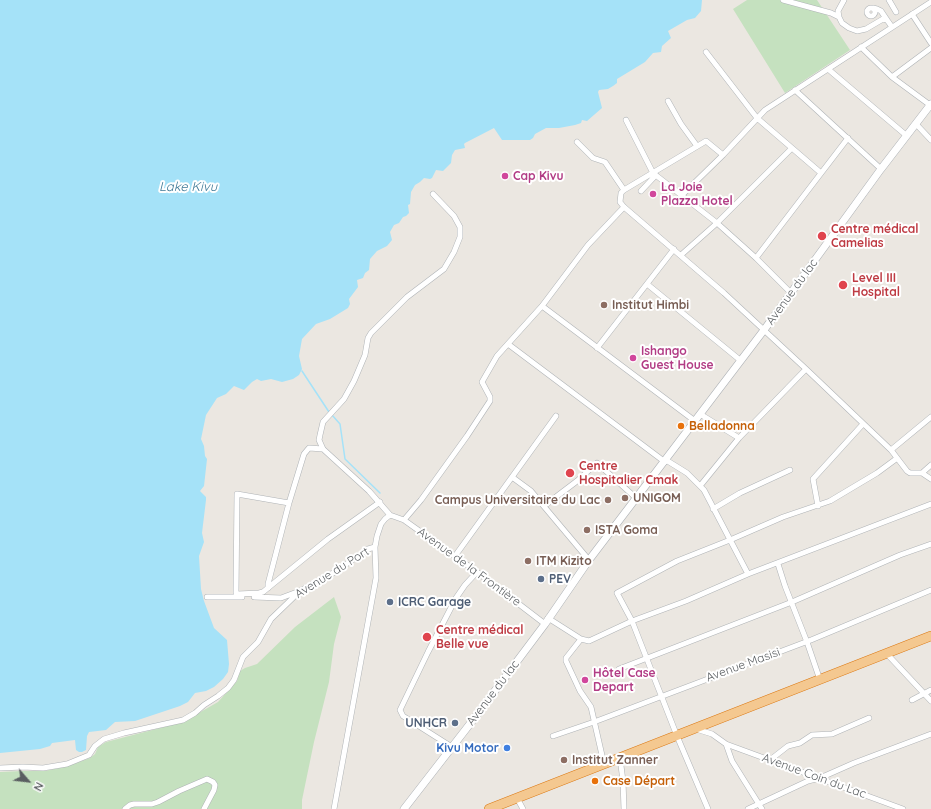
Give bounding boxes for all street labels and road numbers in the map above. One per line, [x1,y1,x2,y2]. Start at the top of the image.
street label: Avenue du lac [763,256,821,328]
street label: Avenue de la Frontière [414,525,524,609]
street label: Avenue du Port [292,544,372,602]
street label: Avenue Masisi [704,645,782,685]
street label: Avenue du lac [464,657,522,729]
street label: Avenue Coin du Lac [760,750,868,802]

